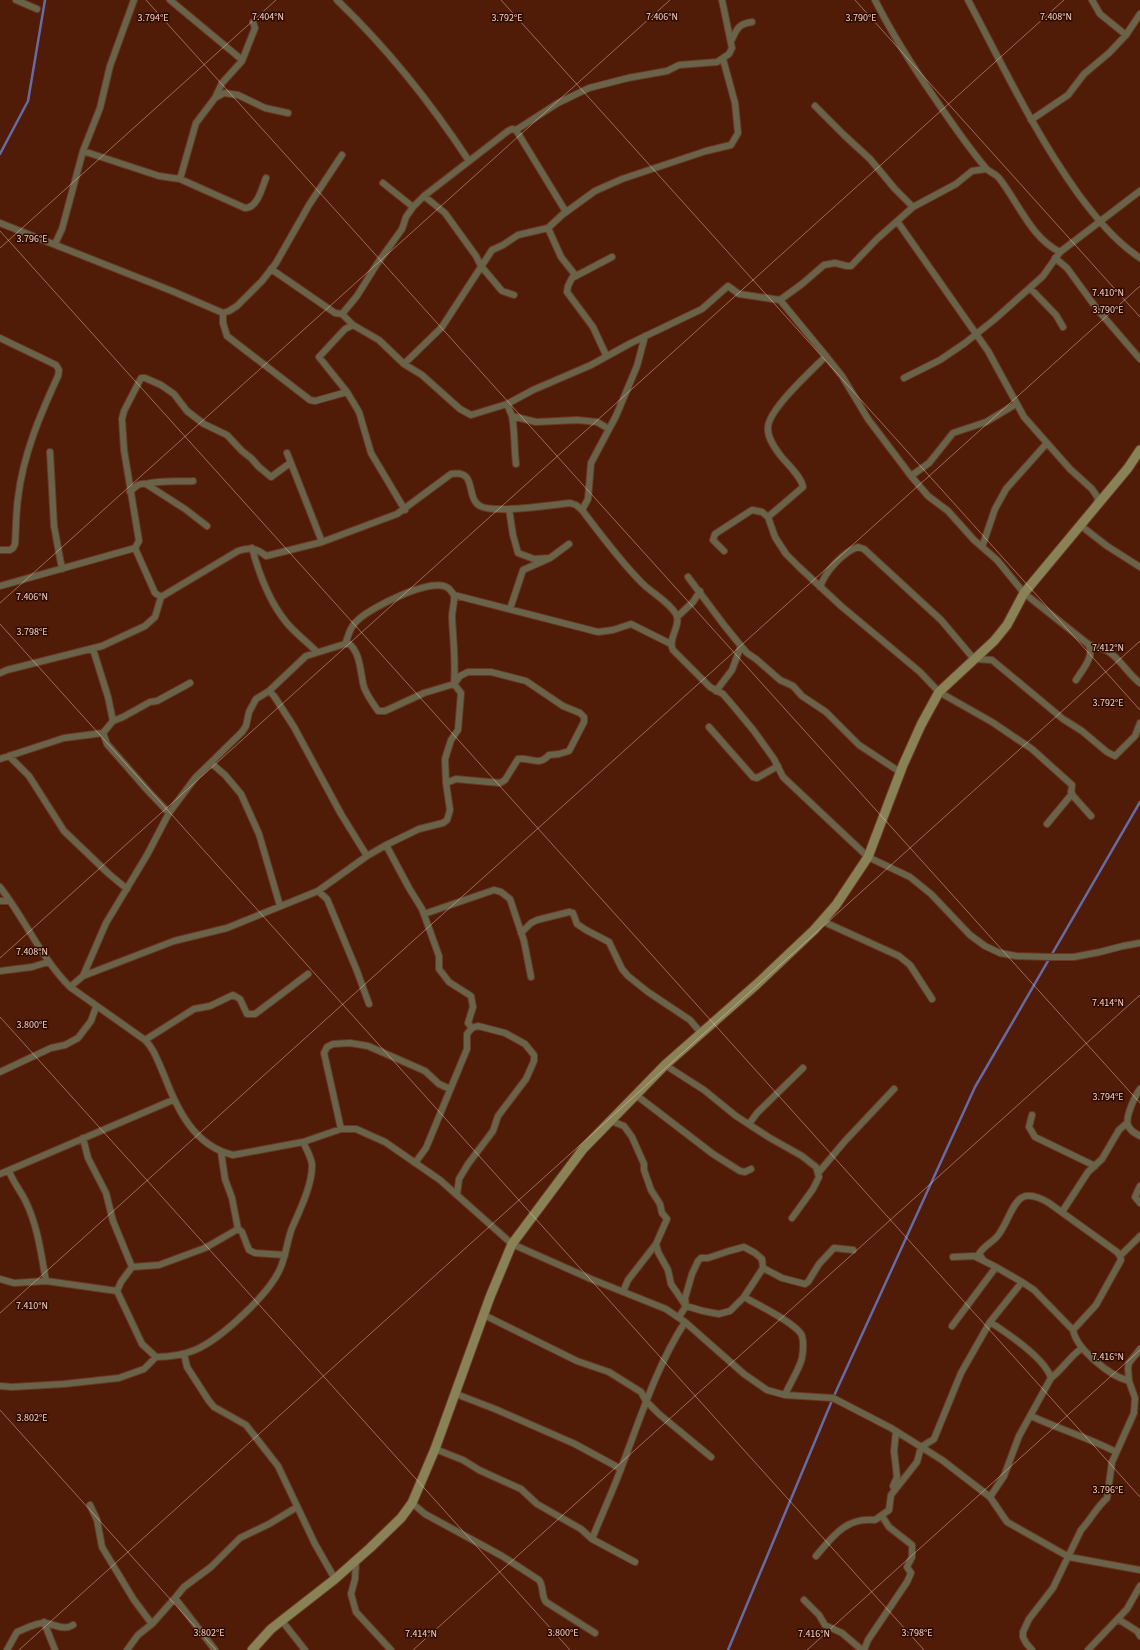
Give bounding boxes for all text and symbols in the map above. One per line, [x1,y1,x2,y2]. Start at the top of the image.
text: 7.404°N [252,10,284,24]
text: 7.406°N [646,10,678,24]
text: 7.408°N [1040,10,1072,24]
text: 3.794°E [138,11,168,25]
text: 3.792°E [492,11,522,25]
text: 3.790°E [846,11,876,25]
text: 3.796°E [17,232,47,246]
text: 7.410°N [1092,286,1124,300]
text: 3.790°E [1093,303,1123,317]
text: 7.406°N [16,590,48,604]
text: 3.798°E [17,625,47,639]
text: 7.412°N [1092,641,1124,655]
text: 3.792°E [1093,696,1123,710]
text: 7.408°N [16,945,48,959]
text: 7.414°N [1092,996,1124,1010]
text: 3.800°E [17,1018,47,1032]
text: 3.794°E [1093,1090,1123,1104]
text: 7.410°N [16,1299,48,1313]
text: 7.416°N [1092,1350,1124,1364]
text: 3.802°E [17,1411,47,1425]
text: 3.796°E [1093,1483,1123,1497]
text: 3.802°E [194,1626,224,1640]
text: 3.800°E [548,1626,578,1640]
text: 3.798°E [902,1626,932,1640]
text: 7.414°N [405,1627,437,1641]
text: 7.416°N [798,1627,830,1641]

